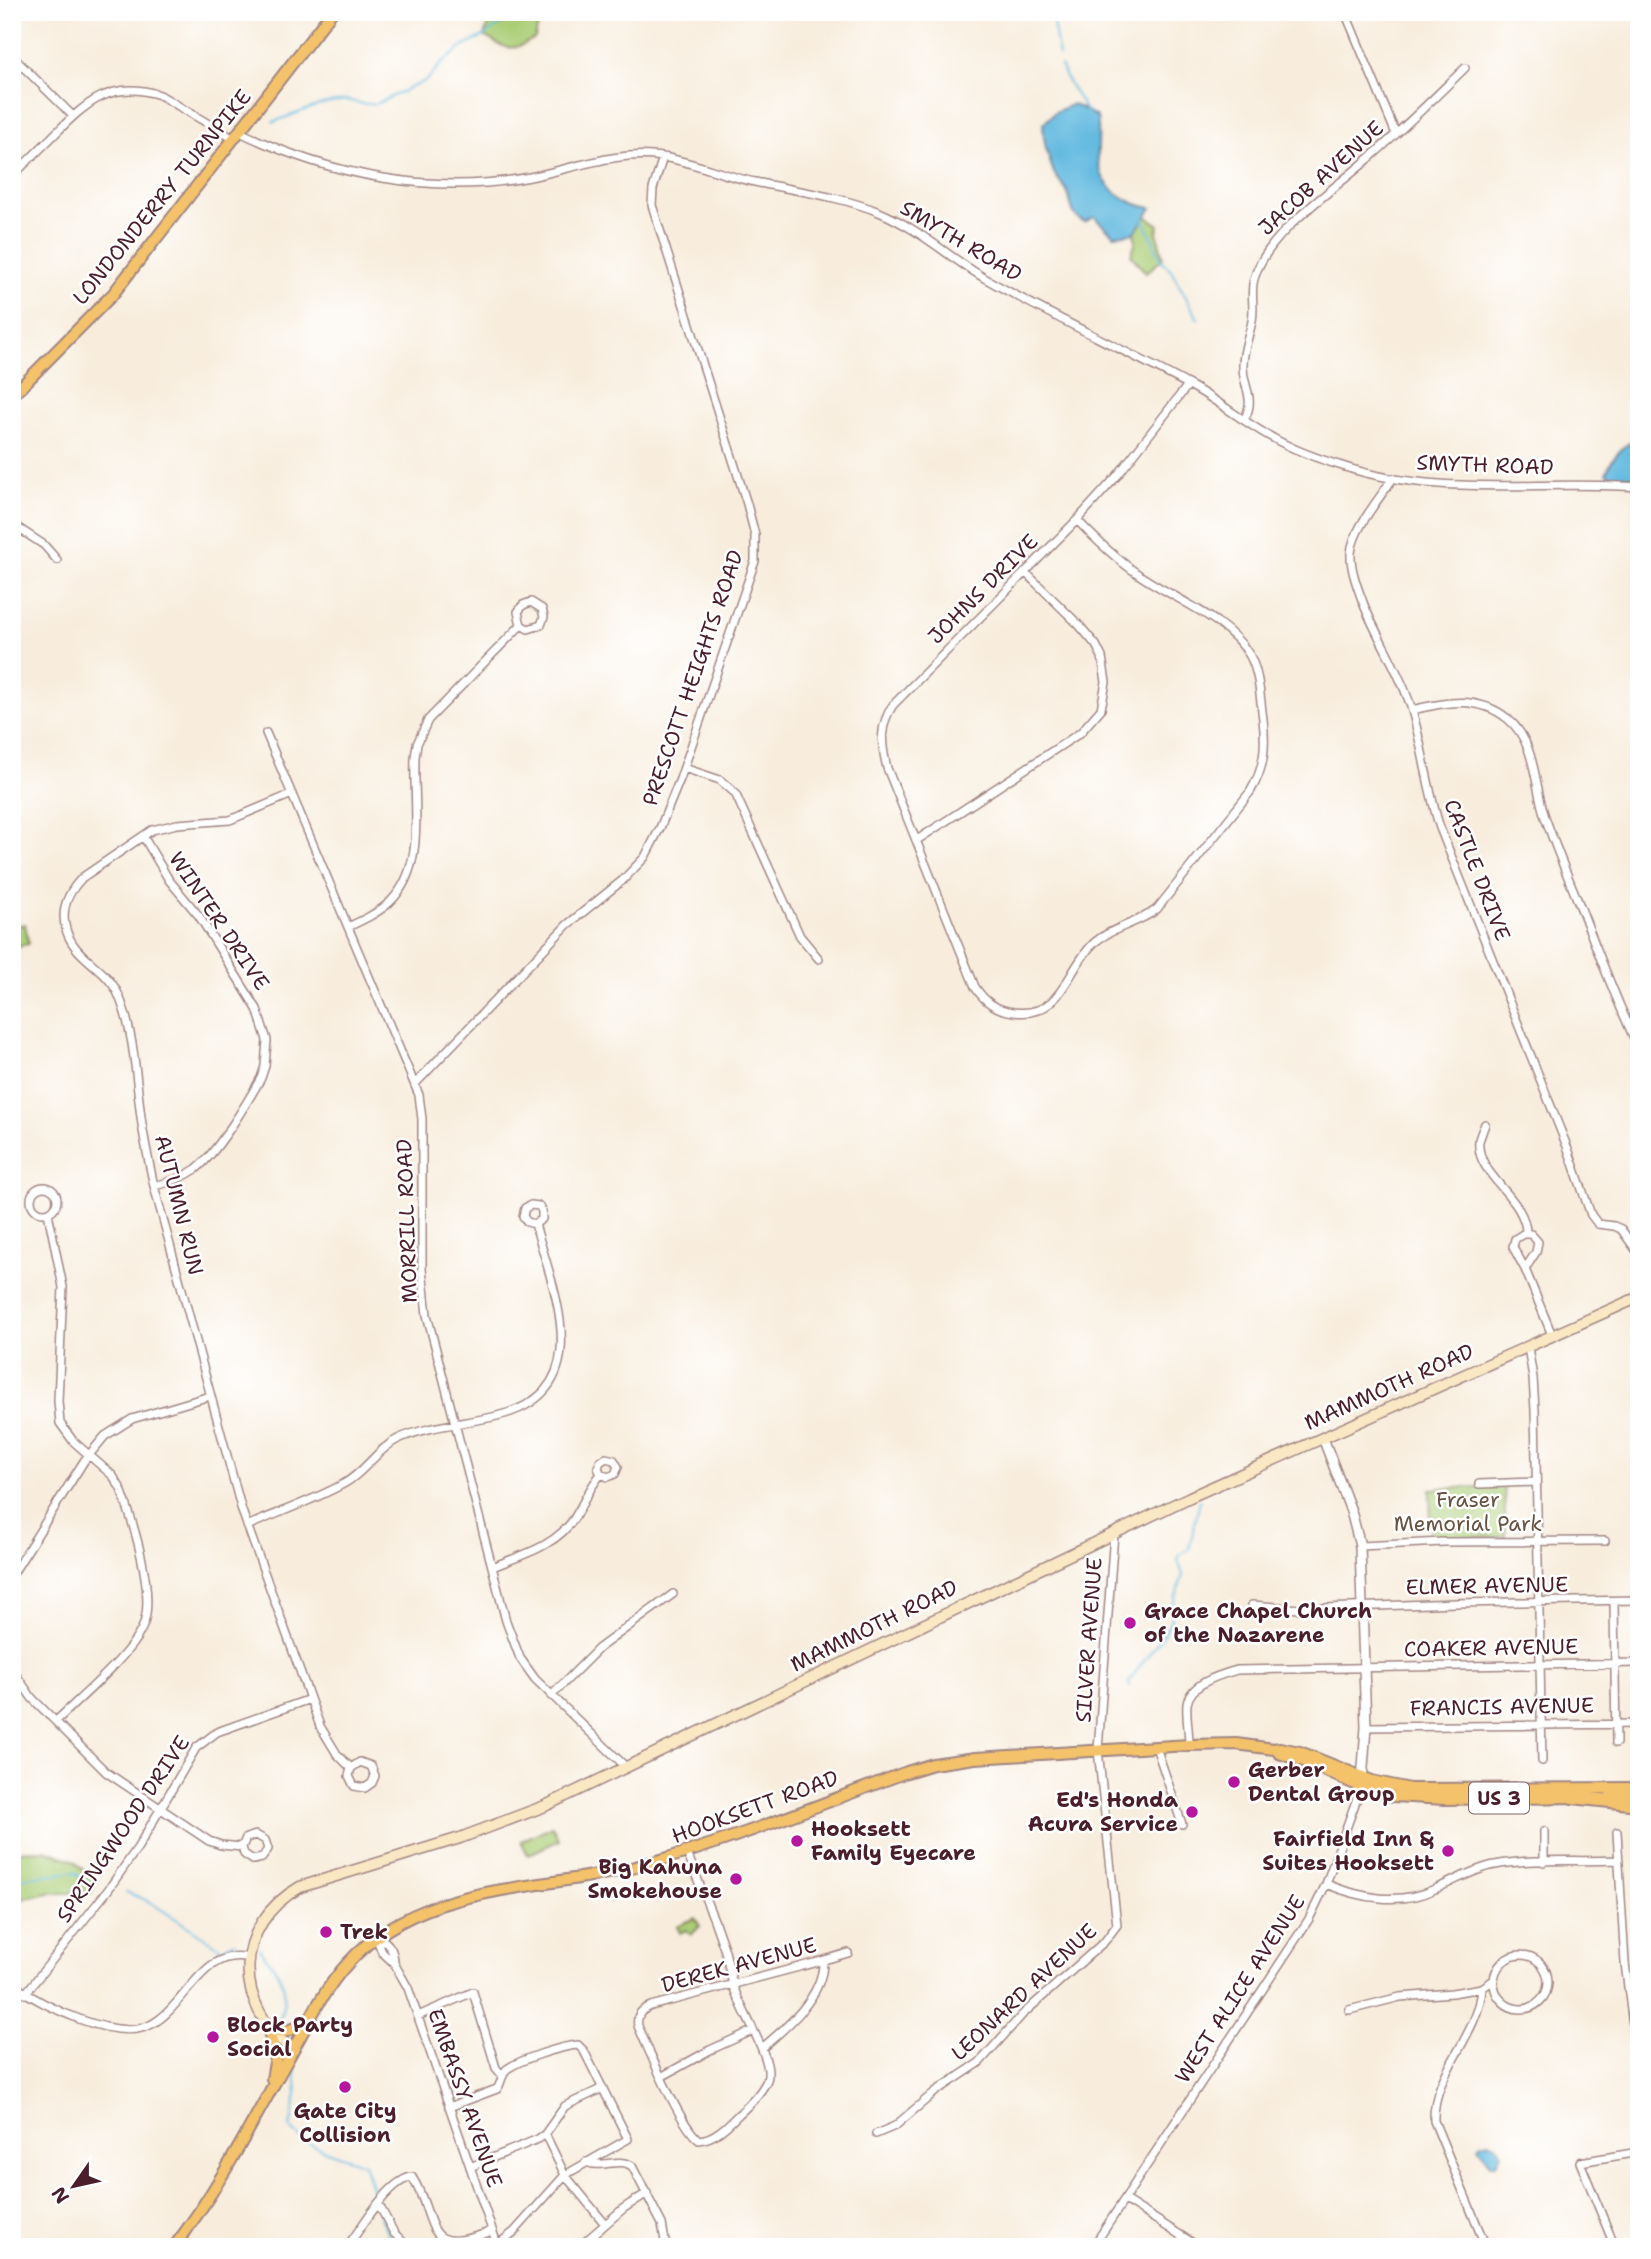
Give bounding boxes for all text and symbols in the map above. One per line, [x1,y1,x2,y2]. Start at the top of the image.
street label: LONDONDERRY TURNPIKE [66,83,258,311]
street label: JACOB AVENUE [1252,114,1390,242]
street label: SMYTH ROAD [895,194,1027,288]
street label: SMYTH ROAD [1416,449,1554,481]
street label: JOHNS DRIVE [922,528,1044,650]
street label: PRESCOTT HEIGHTS ROAD [636,546,750,810]
street label: CASTLE DRIVE [1437,795,1517,945]
street label: WINTER DRIVE [162,846,276,996]
street label: AUTUMN RUN [148,1132,210,1278]
street label: MORRILL ROAD [390,1138,424,1304]
street label: MAMMOTH ROAD [1300,1337,1478,1437]
park label: Fraser Memorial Park [1394,1486,1542,1538]
street label: SILVER AVENUE [1069,1556,1109,1724]
street label: ELMER AVENUE [1405,1571,1569,1601]
street label: MAMMOTH ROAD [786,1573,962,1679]
place label: Grace Chapel Church of the Nazarene [1144,1597,1372,1649]
marker: Grace Chapel Church of the Nazarene [1122,1615,1138,1631]
street label: COAKER AVENUE [1404,1632,1578,1664]
street label: FRANCIS AVENUE [1410,1691,1594,1723]
street label: SPRINGWOOD DRIVE [50,1730,196,1928]
place label: Gerber Dental Group [1248,1756,1395,1808]
street label: HOOKSETT ROAD [668,1764,842,1850]
marker: Gerber Dental Group [1226,1774,1242,1790]
road number: US 3 [1469,1782,1529,1814]
place label: Ed's Honda Acura Service [1028,1786,1179,1838]
marker: Ed's Honda Acura Service [1184,1804,1200,1820]
place label: Hooksett Family Eyecare [811,1815,976,1867]
place label: Fairfield Inn & Suites Hooksett [1262,1825,1434,1877]
marker: Hooksett Family Eyecare [789,1833,805,1849]
marker: Fairfield Inn & Suites Hooksett [1440,1843,1456,1859]
place label: Big Kahuna Smokehouse [587,1853,723,1905]
marker: Big Kahuna Smokehouse [728,1871,744,1887]
street label: WEST ALICE AVENUE [1169,1889,1311,2089]
street label: LEONARD AVENUE [945,1917,1103,2067]
place label: Trek [340,1918,388,1946]
marker: Trek [318,1924,334,1940]
street label: DEREK AVENUE [658,1931,820,1999]
street label: EMBASSY AVENUE [421,2005,509,2191]
place label: Block Party Social [227,2011,353,2063]
marker: Block Party Social [205,2029,221,2045]
marker: Gate City Collision [337,2079,353,2095]
place label: Gate City Collision [293,2097,397,2149]
north arrow [38,2150,108,2220]
text: N [46,2182,75,2208]

